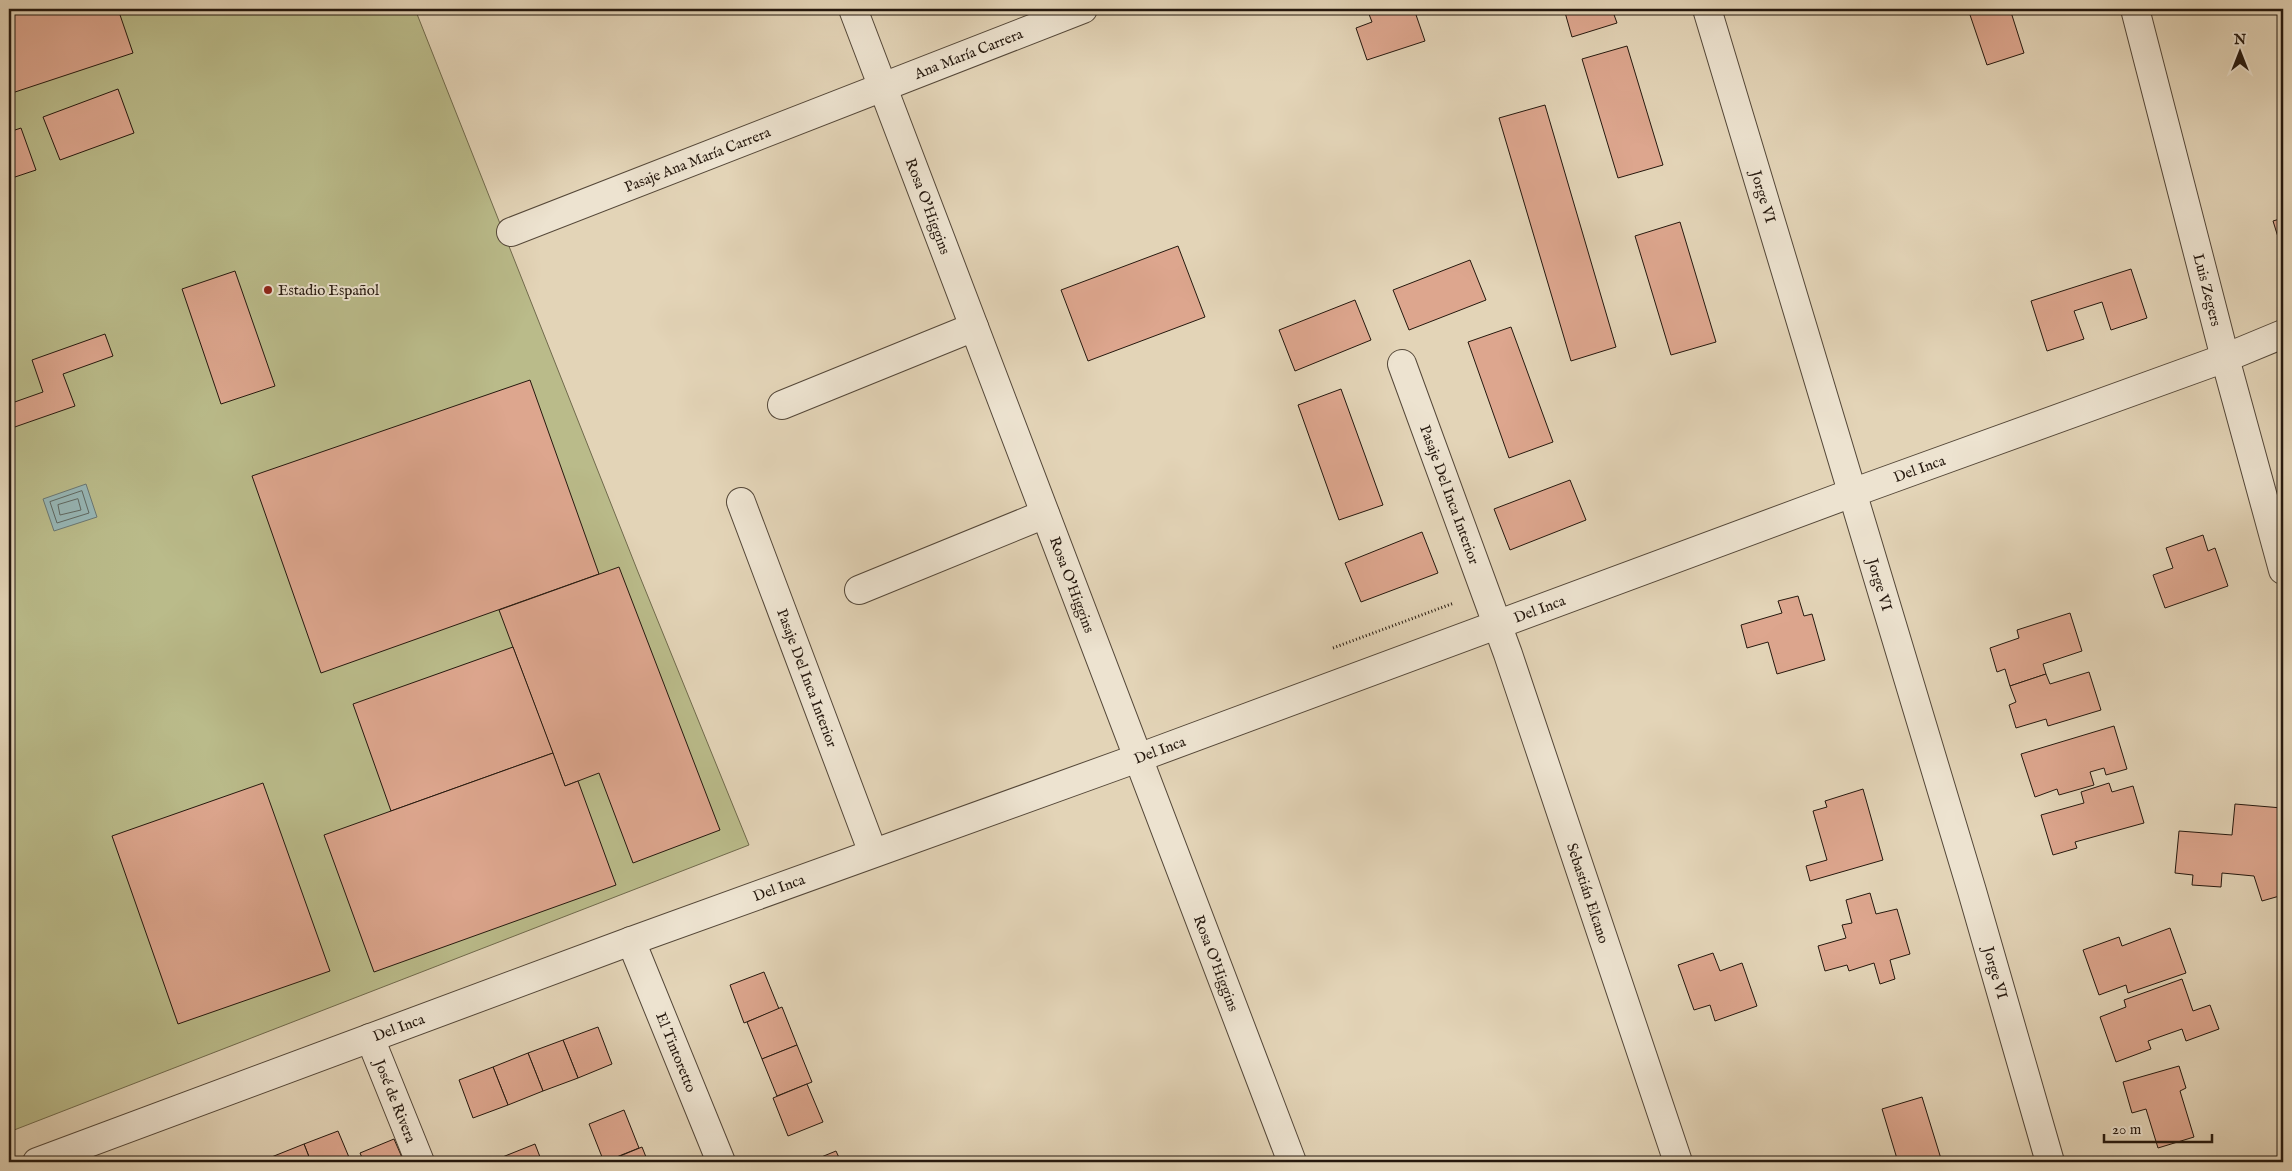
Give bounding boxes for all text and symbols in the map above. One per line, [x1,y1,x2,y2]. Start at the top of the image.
street label: Ana María Carrera [911,24,1026,84]
north arrow [2214,28,2264,78]
text: N [2233,31,2246,49]
street label: Pasaje Ana María Carrera [621,122,774,196]
street label: Rosa O'Higgins [901,155,955,257]
street label: Jorge VI [1746,166,1780,226]
street label: Luis Zegers [2189,251,2226,328]
place label: Estadio Español [278,281,380,300]
marker: Estadio Español [262,284,274,296]
street label: Pasaje Del Inca Interior [1416,422,1484,567]
street label: Del Inca [1891,450,1948,487]
street label: Rosa O'Higgins [1045,534,1099,636]
street label: Jorge VI [1863,554,1897,614]
street label: Del Inca [1511,591,1568,627]
street label: Pasaje Del Inca Interior [772,606,842,751]
street label: Del Inca [1131,731,1189,768]
street label: Sebastián Elcano [1562,840,1614,946]
street label: Del Inca [750,869,808,906]
street label: Rosa O'Higgins [1189,912,1243,1014]
street label: Jorge VI [1978,942,2012,1002]
street label: Del Inca [370,1009,428,1046]
street label: El Tintoretto [652,1009,701,1095]
street label: José de Rivera [369,1055,421,1146]
scale bar [2104,1111,2212,1143]
text: 20 m [2112,1120,2142,1139]

